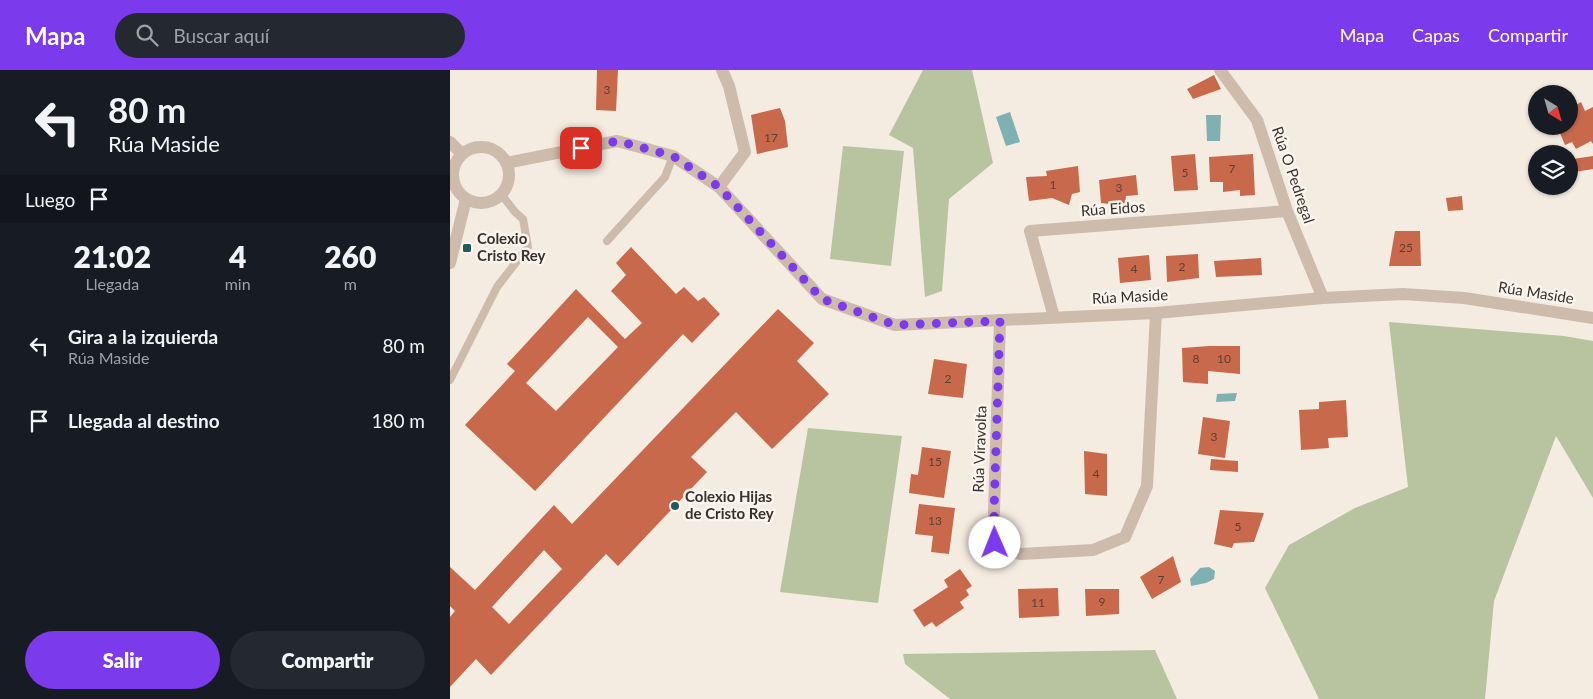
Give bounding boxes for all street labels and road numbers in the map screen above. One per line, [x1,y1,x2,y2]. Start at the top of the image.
street label: Rúa O Pedregal [1269,124,1319,226]
street label: Rúa Eidos [1080,197,1146,219]
street label: Rúa Maside [1497,277,1575,307]
street label: Rúa Maside [1091,285,1169,307]
street label: Rúa Viravolta [968,405,990,493]

